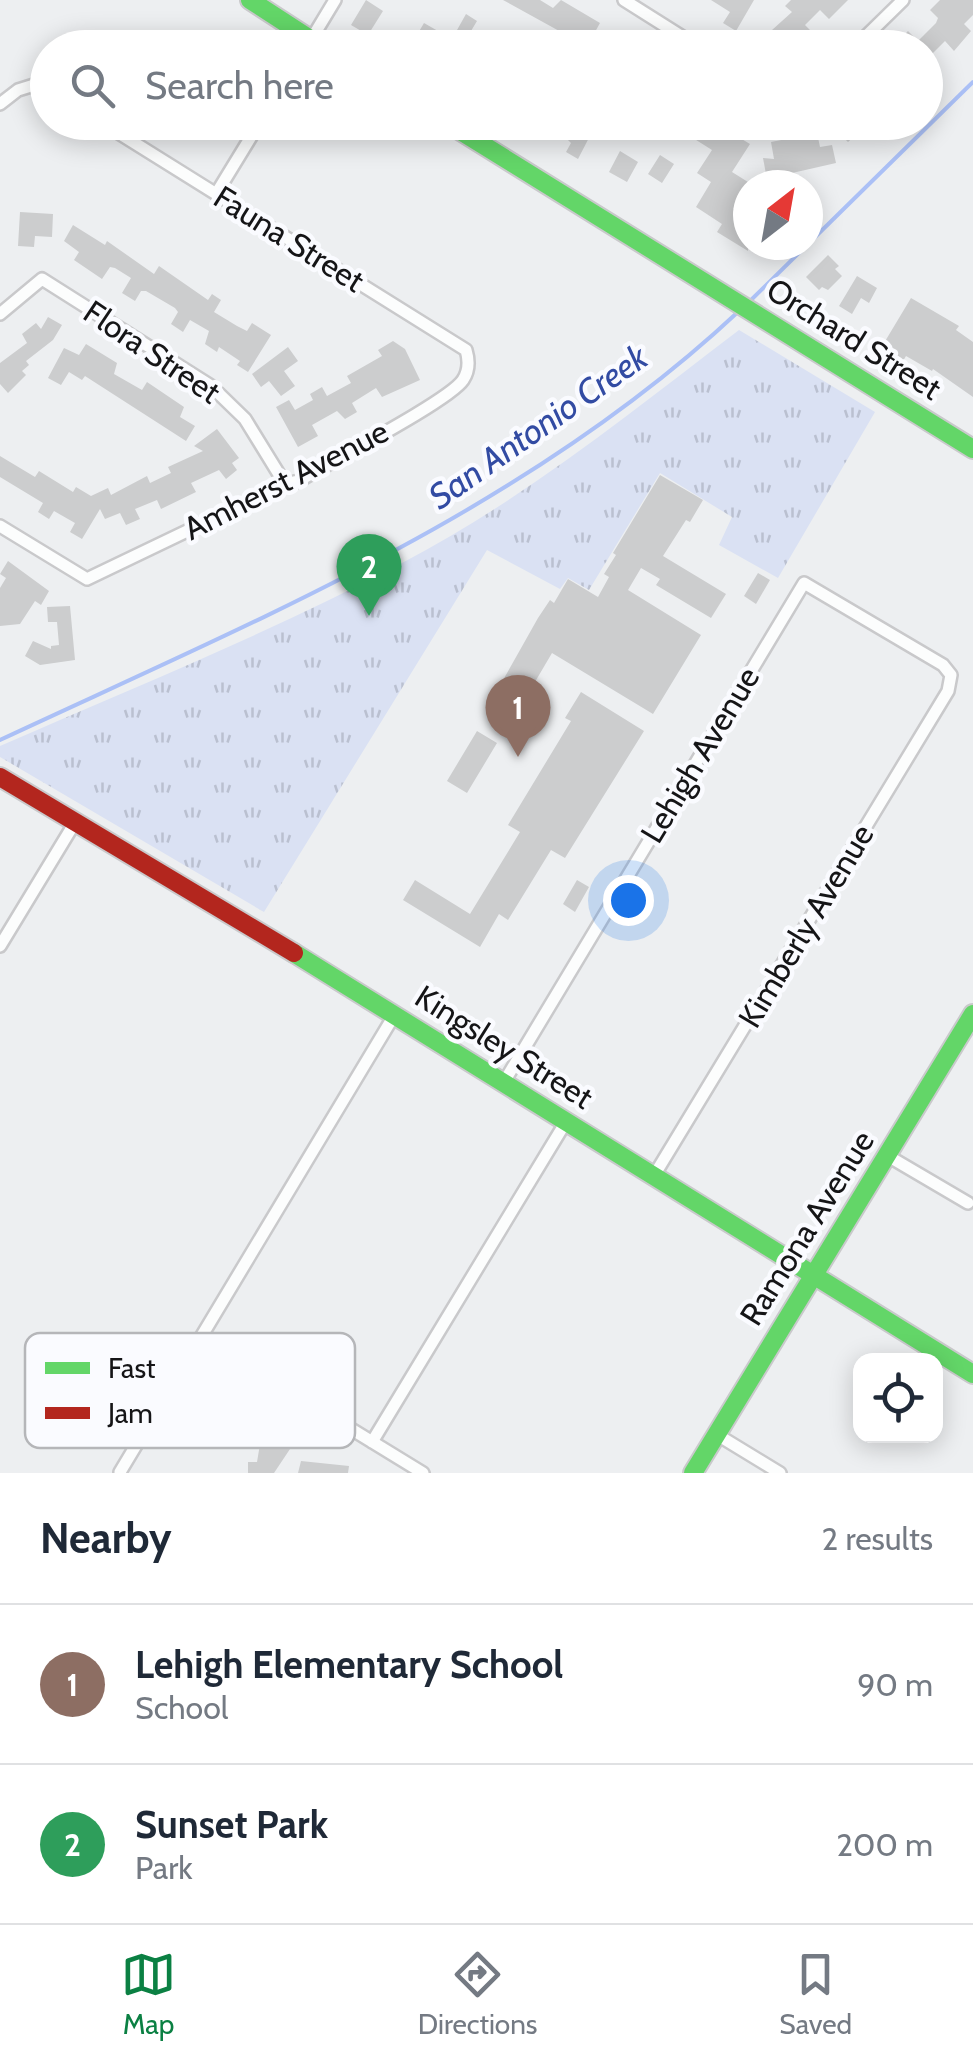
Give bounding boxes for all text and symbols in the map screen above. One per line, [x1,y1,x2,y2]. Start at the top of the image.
search box [30,30,943,140]
icon: search [65,58,120,113]
text: Search here [145,62,334,109]
north arrow [733,170,823,260]
street label: Fauna Street [207,177,372,300]
street label: Orchard Street [760,270,949,408]
street label: Flora Street [77,292,228,412]
water label: San Antonio Creek [420,335,656,518]
street label: Amherst Avenue [177,411,395,548]
pin: 2 [336,534,402,616]
street label: Lehigh Avenue [632,660,767,850]
pin: 1 [486,674,550,757]
street label: Kimberly Avenue [730,817,882,1034]
your location [603,875,654,926]
street label: Kingsley Street [408,977,600,1117]
street label: Ramona Avenue [731,1123,882,1332]
legend [25,1333,355,1448]
text: Fast [108,1351,156,1385]
map controls [853,1353,943,1443]
button: locate [853,1353,943,1443]
text: Jam [107,1396,153,1430]
text: Nearby [40,1512,172,1564]
text: 2 results [822,1519,933,1558]
text: Lehigh Elementary School [135,1641,563,1688]
text: 1 [67,1665,78,1704]
text: 90 m [857,1665,933,1704]
text: School [135,1688,228,1727]
text: Sunset Park [135,1801,328,1848]
text: 2 [64,1825,81,1864]
text: 200 m [836,1825,933,1864]
text: Park [135,1848,193,1887]
tab: Map [121,1947,176,2041]
tab: Directions [418,1947,537,2041]
tab: Saved [779,1947,852,2041]

